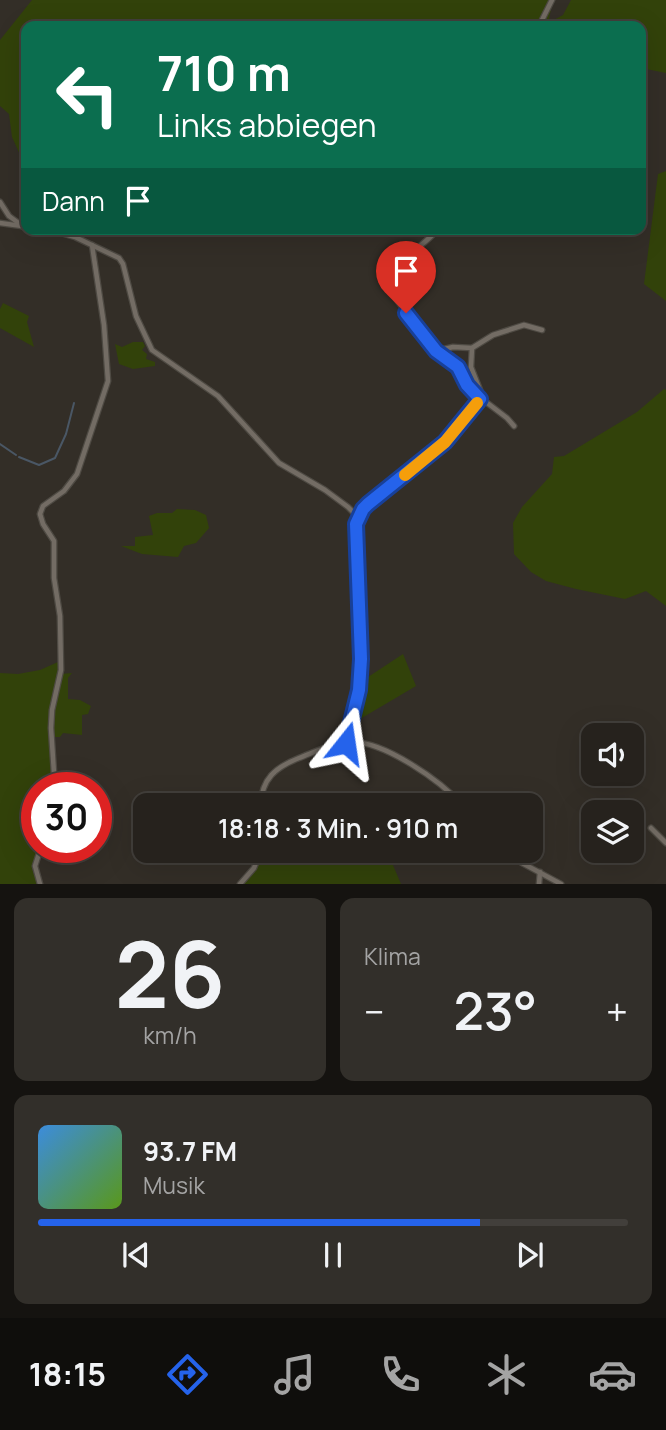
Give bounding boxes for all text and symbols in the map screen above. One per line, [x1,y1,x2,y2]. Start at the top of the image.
text: 710 m [157,39,291,106]
icon: left [42,49,133,140]
text: Links abbiegen [157,103,377,147]
icon: arrive [119,182,157,220]
text: Dann [42,183,105,219]
pin [376,241,436,313]
icon: arrive [387,252,425,290]
position arrow [309,706,383,780]
map controls [581,723,644,863]
button: sound [581,723,644,786]
speed limit sign: 30 [21,772,112,863]
button: layers [581,800,644,863]
text: 18:18 · 3 Min. · 910 m [218,810,458,846]
text: 26 [115,911,225,1035]
text: Klima [364,940,421,972]
text: 23° [453,975,537,1046]
text: − [364,985,385,1037]
text: + [606,985,628,1037]
text: km/h [143,1019,197,1051]
text: 93.7 FM [143,1133,237,1169]
text: Musik [143,1169,205,1201]
icon: previous [117,1236,155,1274]
icon: pause [314,1236,352,1274]
icon: next [511,1236,549,1274]
icon: directions [163,1350,212,1399]
icon: music [270,1350,319,1399]
icon: phone [376,1350,425,1399]
icon: climate [482,1350,531,1399]
icon: car [588,1350,637,1399]
text: 18:15 [29,1352,106,1396]

